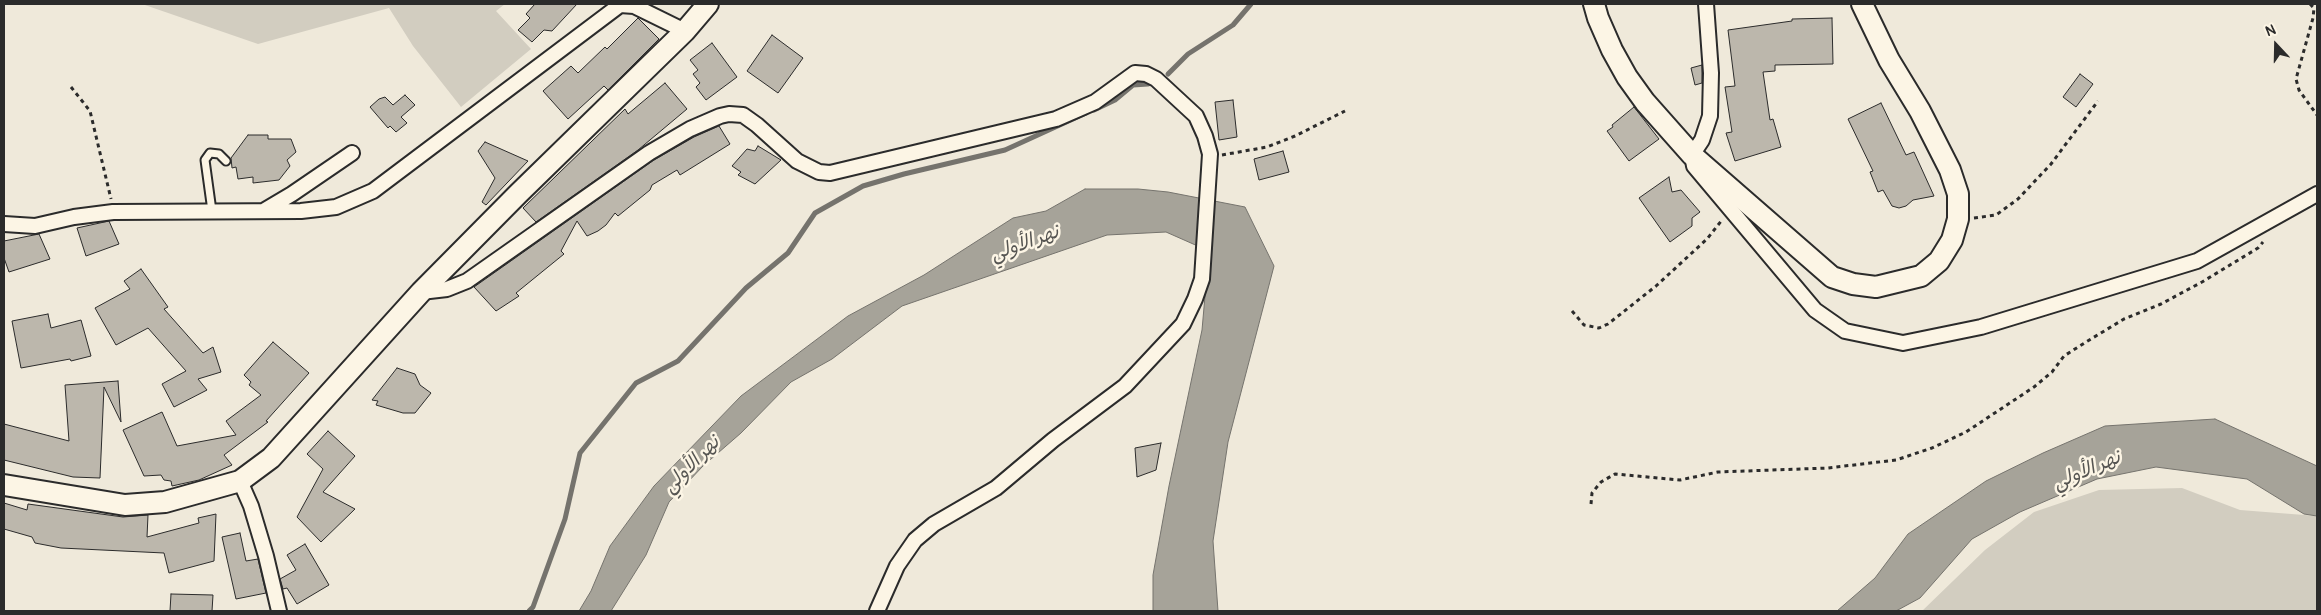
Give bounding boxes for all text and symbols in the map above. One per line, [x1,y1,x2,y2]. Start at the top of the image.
north arrow [2251,20,2301,70]
text: N [2263,21,2278,40]
water label: نهر الأولي [988,221,1062,267]
water label: نهر الأولي [659,432,725,498]
water label: نهر الأولي [2050,447,2124,495]

